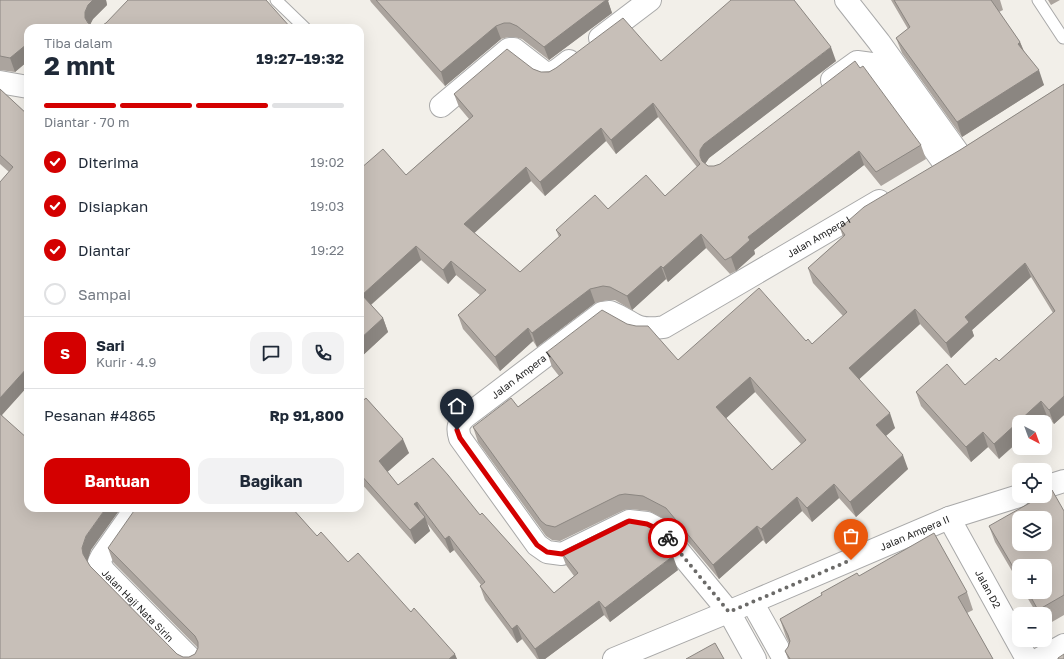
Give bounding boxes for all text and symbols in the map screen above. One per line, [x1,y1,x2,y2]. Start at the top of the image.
text: Tiba dalam [44,35,112,51]
text: 19:27–19:32 [256,49,344,67]
text: 2 mnt [44,50,115,81]
text: Diantar · 70 m [44,114,130,130]
icon: check [44,151,66,173]
text: Diterima [78,153,139,171]
text: 19:02 [310,154,344,170]
icon: check [44,195,66,217]
text: Disiapkan [78,197,148,215]
text: 19:03 [310,198,344,214]
street label: Jalan Ampera I [785,213,852,260]
icon: check [44,239,66,261]
text: Diantar [78,241,130,259]
text: 19:22 [311,242,344,258]
text: Sampai [78,285,131,303]
button: chat [250,332,292,374]
button: phone [302,332,344,374]
text: Sari [96,336,125,354]
text: S [60,344,70,362]
street label: Jalan Ampera I [489,348,553,401]
text: Kurir · 4.9 [96,354,156,370]
pin [440,389,474,430]
icon: home [446,395,468,417]
text: Pesanan #4865 [44,406,156,424]
text: Rp 91,800 [269,406,344,424]
north arrow [1012,415,1052,455]
map controls [1012,415,1052,647]
button: Bantuan [44,458,190,504]
button: Bagikan [198,458,344,504]
button: locate [1012,463,1052,503]
button: layers [1012,511,1052,551]
street label: Jalan Ampera II [878,513,951,553]
courier [648,518,688,558]
pin [834,519,868,560]
icon: bag [840,525,862,547]
icon: bike [657,527,679,549]
button: + [1012,559,1052,599]
street label: Jalan Haji Nata Sirin [99,567,176,644]
street label: Jalan D2 [973,568,1004,610]
button: − [1012,607,1052,647]

